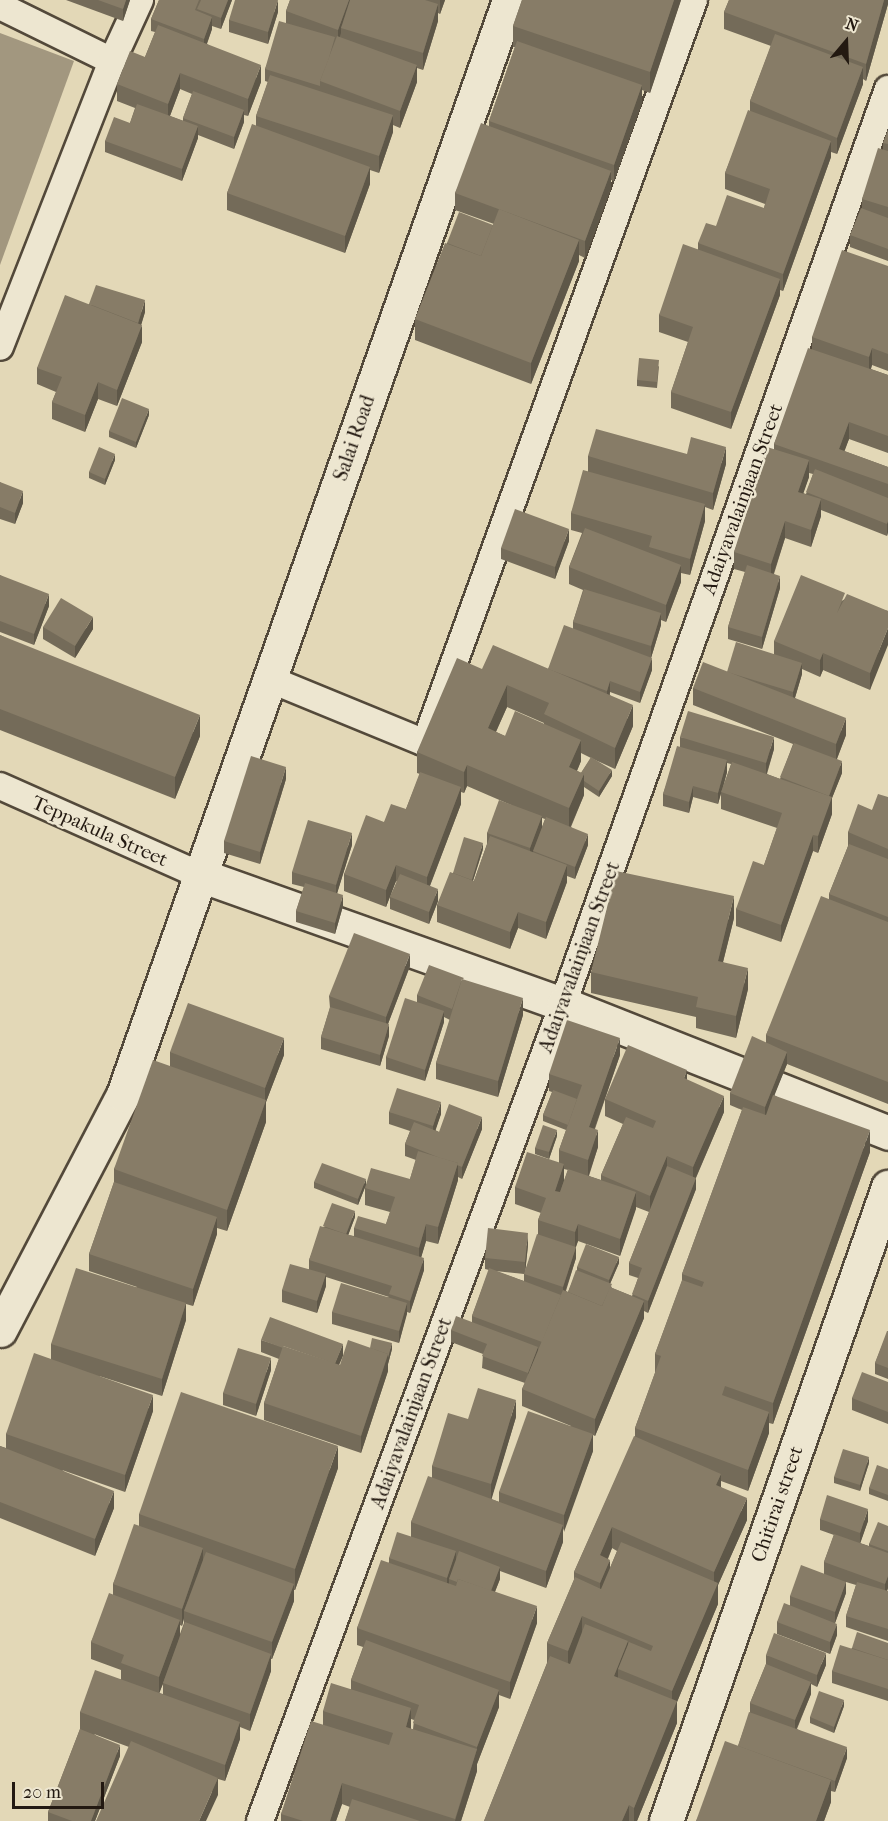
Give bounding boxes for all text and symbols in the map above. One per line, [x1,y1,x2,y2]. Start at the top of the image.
north arrow [816,12,876,72]
text: N [843,14,861,35]
street label: Salai Road [328,392,380,484]
street label: Adaiyavalainjaan Street [696,400,788,598]
street label: Teppakula Street [28,790,172,872]
street label: Adaiyavalainjaan Street [533,858,625,1056]
street label: Adaiyavalainjaan Street [365,1314,457,1512]
street label: Chitirai street [746,1443,808,1565]
scale bar [15,1770,106,1808]
text: 20 m [23,1782,61,1803]

